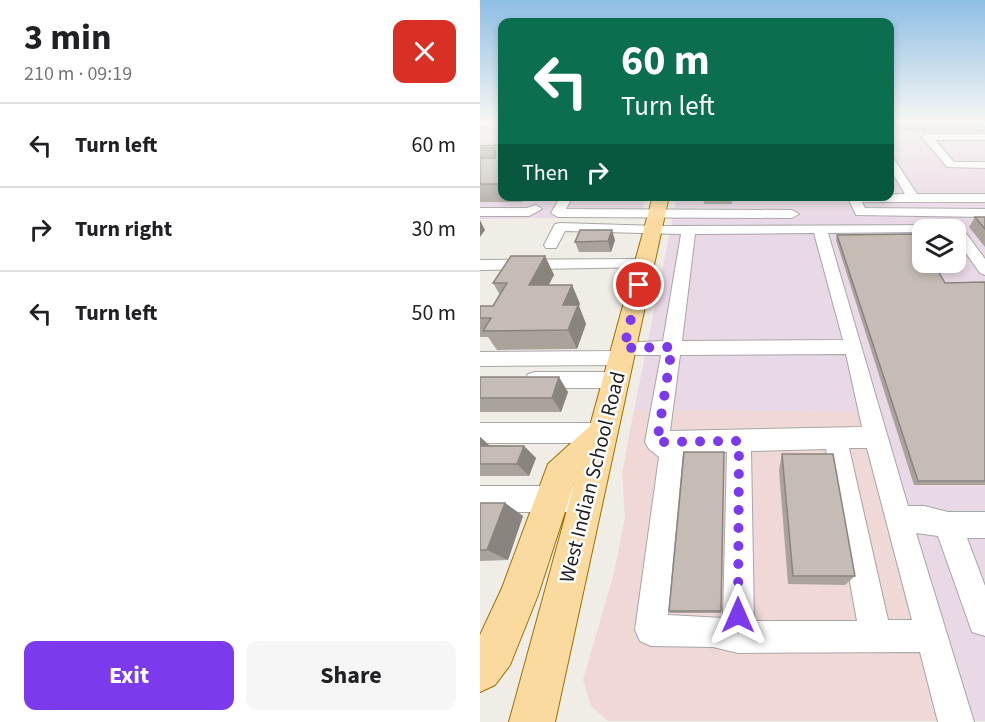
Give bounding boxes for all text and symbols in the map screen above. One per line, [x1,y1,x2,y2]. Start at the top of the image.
text: 3 min [24,12,112,63]
button: close [393,20,456,83]
text: 60 m [621,31,710,91]
icon: left [522,42,600,120]
text: 210 m · 09:19 [24,60,132,88]
text: Turn left [621,87,715,126]
icon: left [24,129,57,162]
text: Turn left [75,129,157,161]
text: 60 m [411,129,456,161]
icon: right [581,156,614,189]
text: Then [522,157,569,189]
icon: right [24,213,57,246]
text: Turn right [75,213,172,245]
text: 30 m [411,213,456,245]
map controls [912,219,966,273]
button: layers [912,219,966,273]
pin [613,259,664,310]
icon: arrive [622,268,655,301]
icon: left [24,297,57,330]
text: Turn left [75,297,157,329]
text: 50 m [411,297,456,329]
street label: West Indian School Road [551,368,633,586]
position arrow [706,583,770,647]
button: Exit [24,641,234,710]
button: Share [246,641,456,710]

